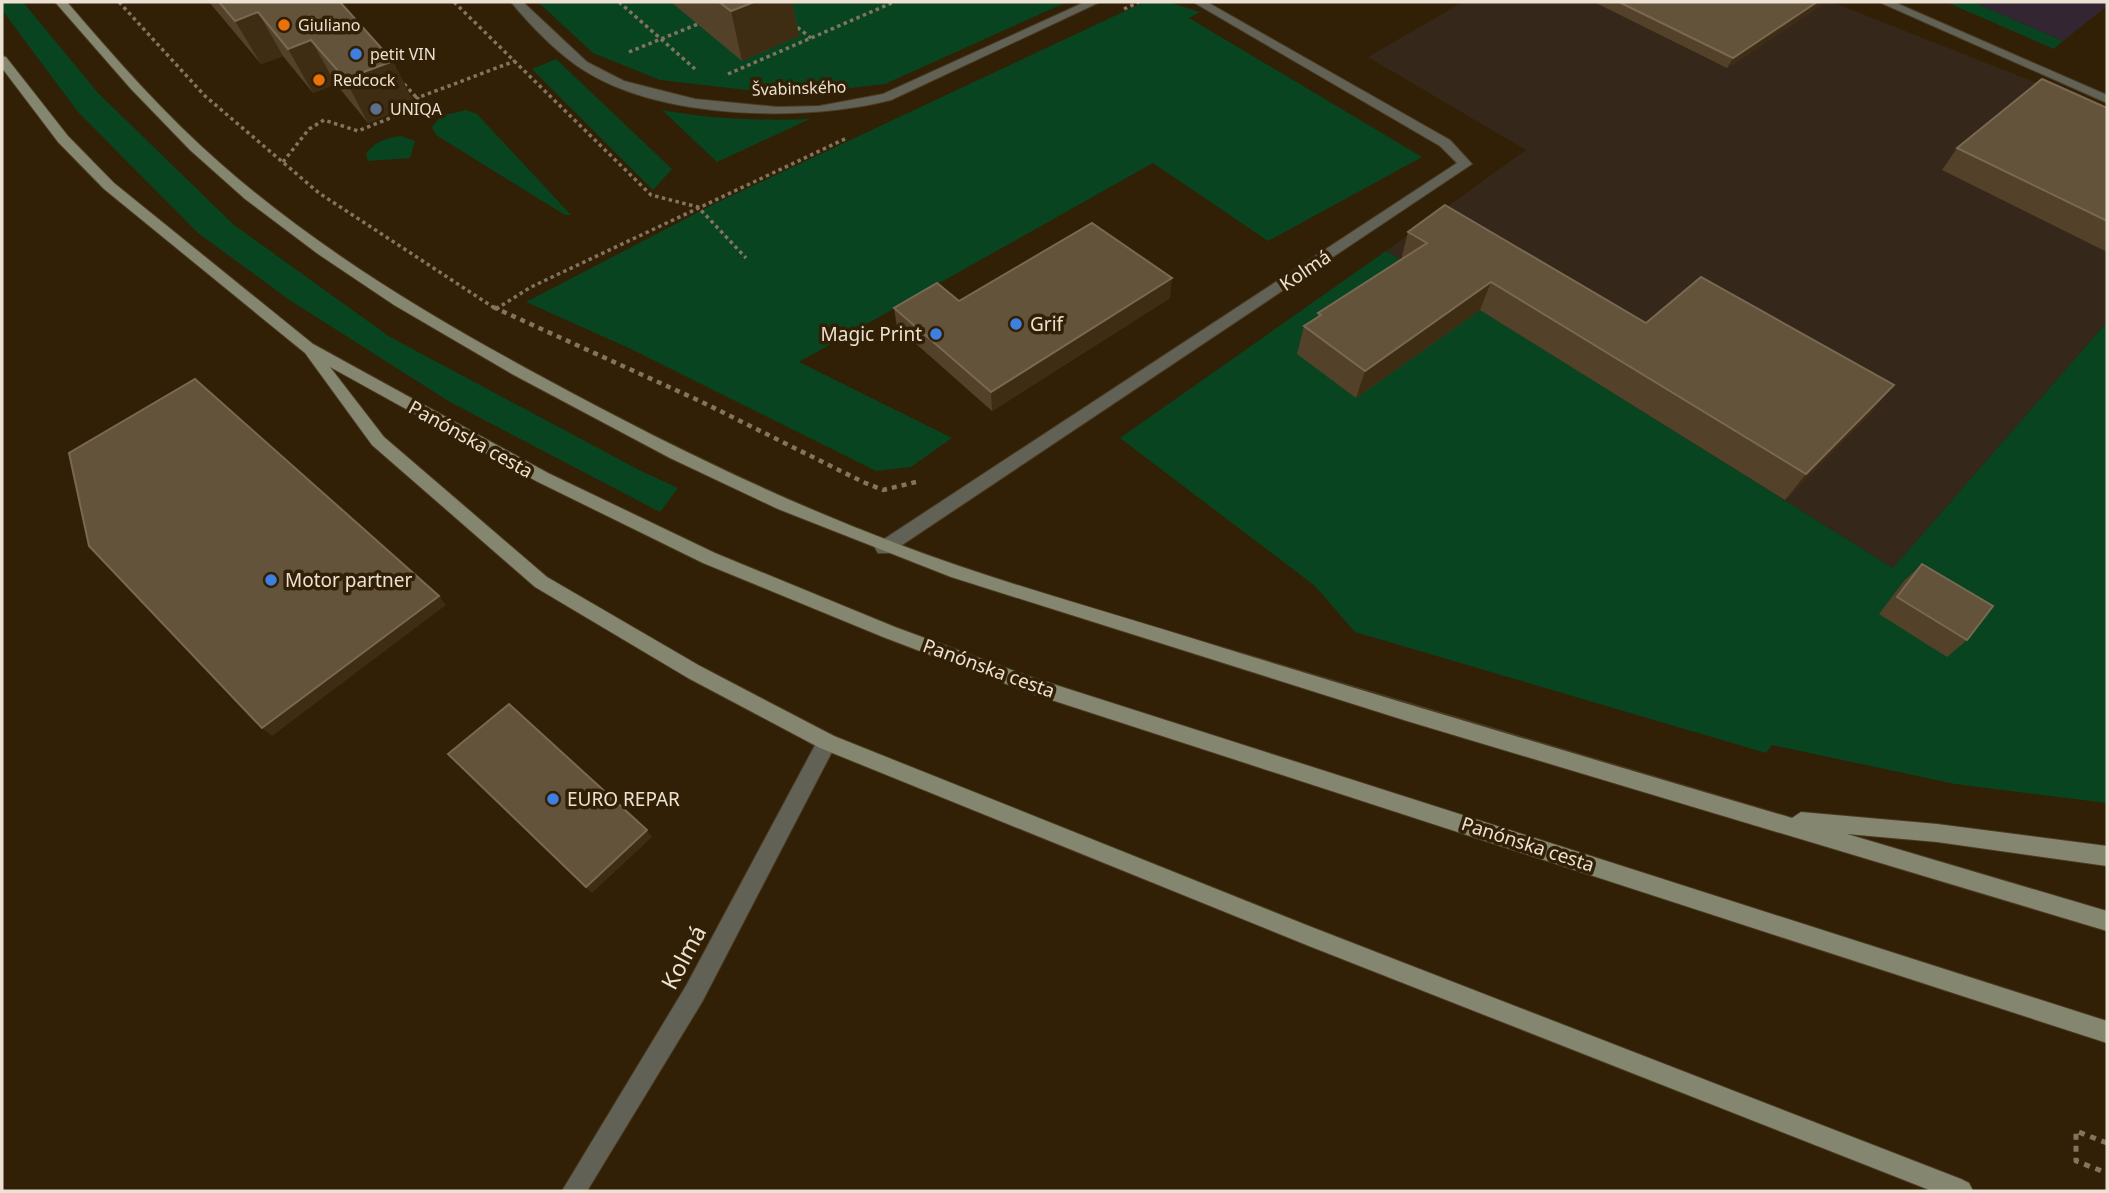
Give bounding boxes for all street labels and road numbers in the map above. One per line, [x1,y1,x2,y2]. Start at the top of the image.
street label: Švabinského [751,75,847,101]
street label: Kolmá [1274,243,1336,297]
street label: Panónska cesta [404,394,538,484]
street label: Panónska cesta [920,632,1058,704]
street label: Panónska cesta [1458,810,1598,878]
street label: Kolmá [653,919,713,995]

